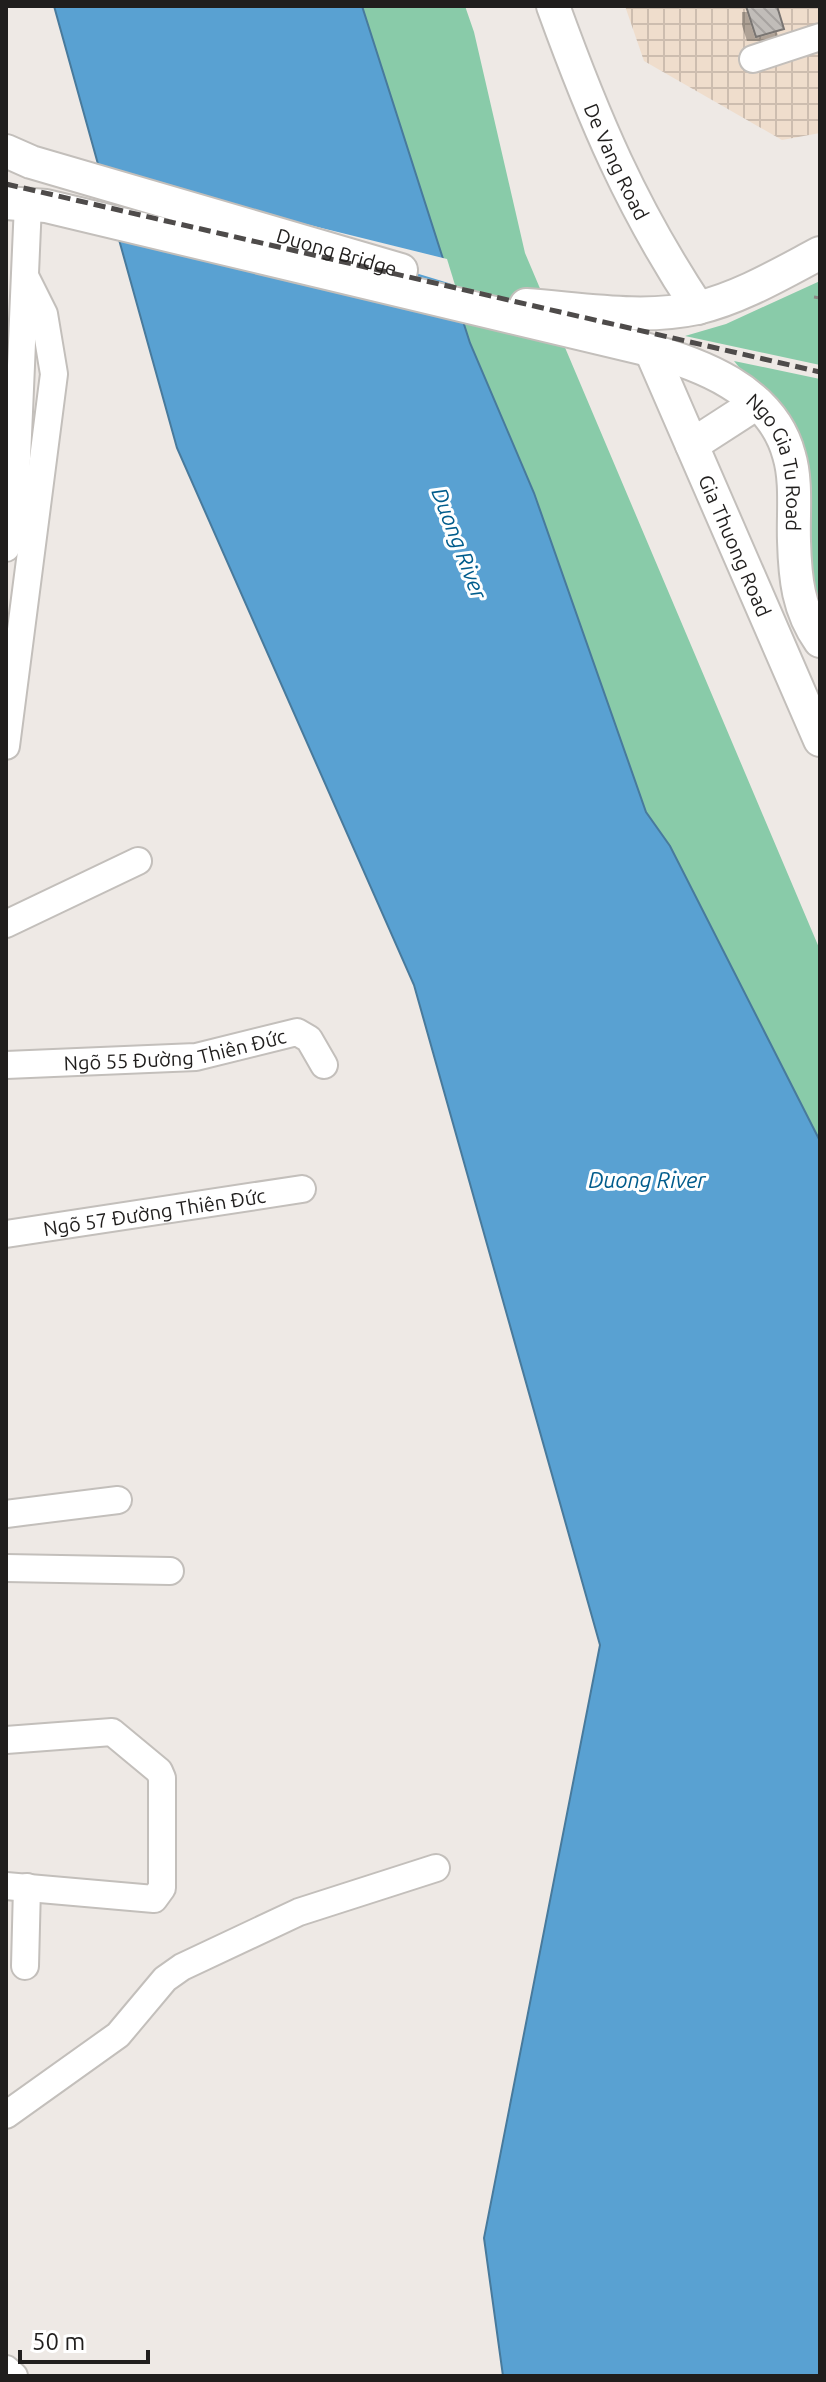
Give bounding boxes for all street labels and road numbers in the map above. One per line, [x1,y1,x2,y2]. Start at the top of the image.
street label: De Vang Road [580,100,654,223]
street label: Duong Bridge [274,223,400,280]
street label: Ngo Gia Tu Road [742,388,806,531]
street label: Gia Thuong Road [695,471,776,620]
street label: Ngõ 55 Đường Thiên Đức [63,1024,288,1074]
street label: Ngõ 57 Đường Thiên Đức [41,1183,267,1240]

